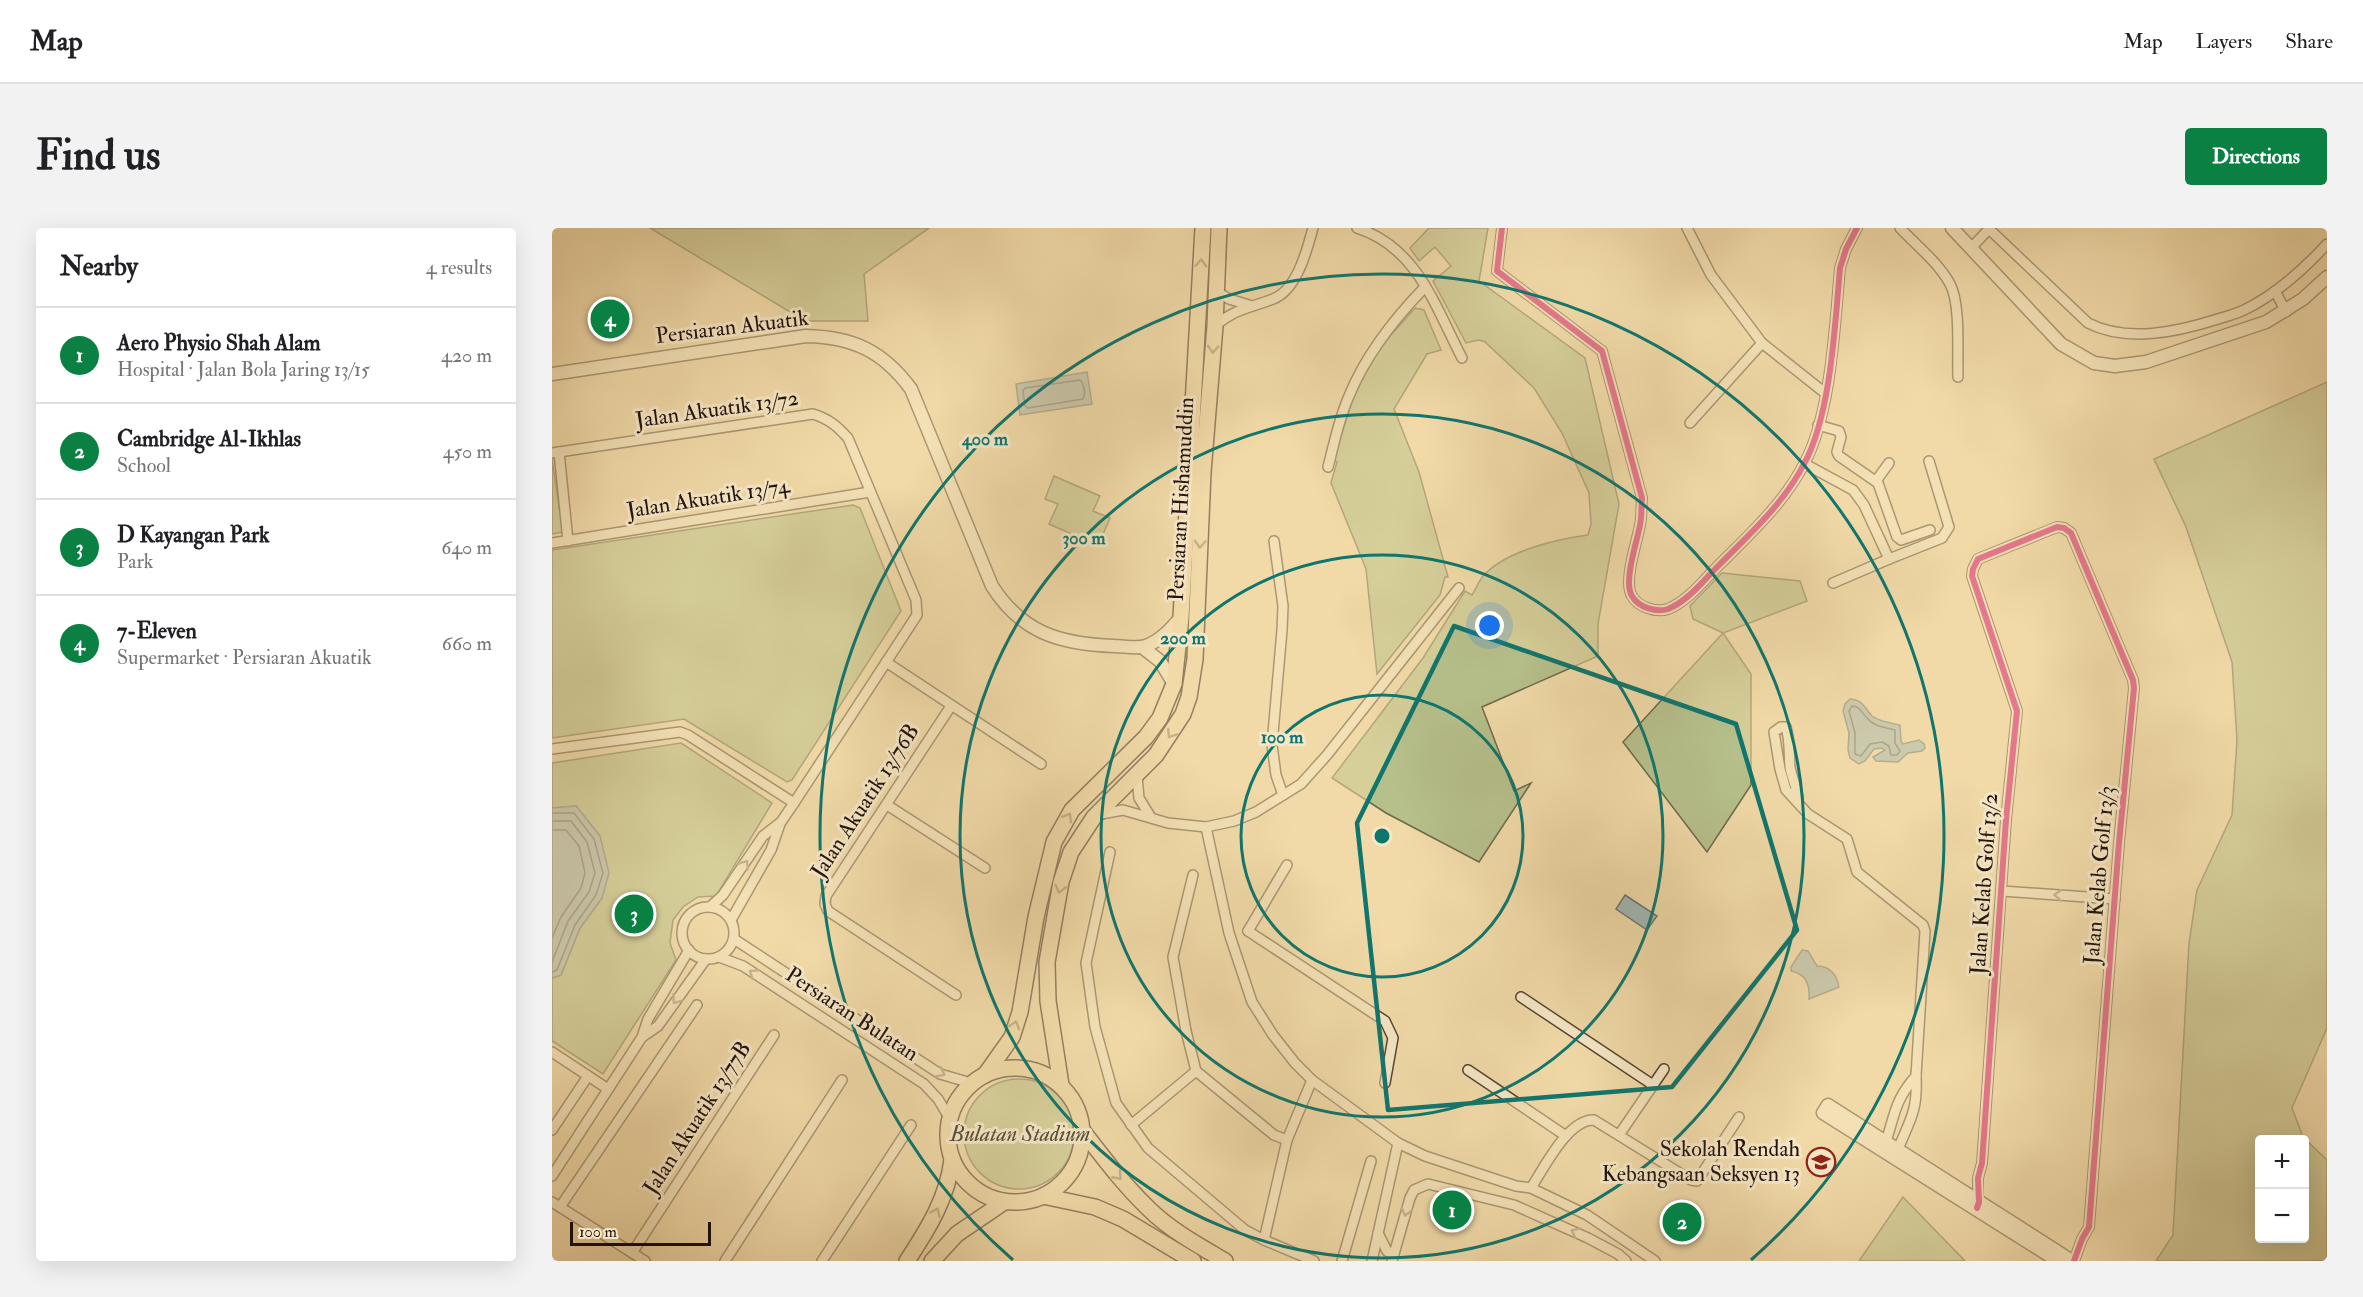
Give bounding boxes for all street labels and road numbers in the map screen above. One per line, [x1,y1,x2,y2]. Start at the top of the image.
street label: Persiaran Akuatik [654,304,810,350]
street label: Jalan Akuatik 13/72 [633,384,800,434]
street label: Persiaran Hishamuddin [1162,396,1200,602]
street label: Jalan Akuatik 13/74 [624,471,793,525]
street label: Jalan Akuatik 13/76B [804,718,925,884]
street label: Jalan Kelab Golf 13/3 [2077,784,2121,967]
street label: Jalan Kelab Golf 13/2 [1964,792,2004,977]
street label: Persiaran Bulatan [780,960,924,1068]
street label: Jalan Akuatik 13/77B [636,1036,757,1201]

